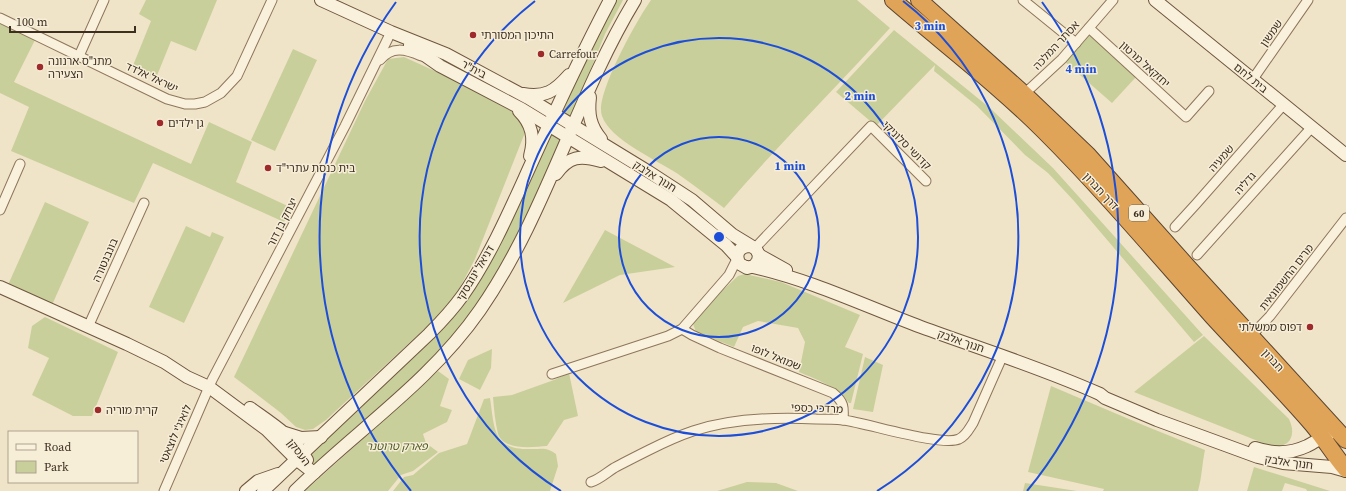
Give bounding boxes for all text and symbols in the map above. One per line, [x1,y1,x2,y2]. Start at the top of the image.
scale bar [10,8,135,34]
text: 100 m [16,14,48,30]
street label: שמשון [1257,17,1286,50]
text: 3 min [914,18,946,34]
street label: אסתר המלכה [1030,18,1083,73]
place label: התיכון המסורתי [481,28,554,43]
marker: התיכון המסורתי [468,30,478,40]
street label: יחזקאל מרטון [1116,38,1173,91]
place label: Carrefour [549,47,597,62]
marker: Carrefour [536,49,546,59]
place label: מתנ"ס ארנונה הצעירה [48,54,112,82]
street label: בית"ר [459,57,489,82]
street label: ישראל אלדד [123,59,181,96]
street label: בית לחם [1230,60,1271,97]
text: 4 min [1065,61,1097,77]
marker: מתנ"ס ארנונה הצעירה [35,62,45,72]
text: 2 min [844,88,876,104]
place label: גן ילדים [168,116,204,131]
marker: גן ילדים [155,118,165,128]
street label: קדושי סלוניקי [879,118,934,173]
street label: שמעיה [1205,141,1237,175]
street label: חנוך אלבק [630,157,679,196]
text: 1 min [774,158,806,174]
place label: בית כנסת עתרי"ד [276,161,355,176]
marker: בית כנסת עתרי"ד [263,163,273,173]
street label: גדליה [1231,169,1260,198]
street label: דרך חברון [1080,170,1122,213]
street label: יצחק בן דור [264,195,301,249]
road number: 60 [1129,205,1149,221]
centre of rings [712,230,726,244]
street label: בונבנטורה [89,236,122,285]
street label: מרים החשמונאית [1256,241,1317,314]
street label: דניאל ינובסקי [453,243,498,304]
place label: דפוס ממשלתי [1238,320,1302,335]
marker: דפוס ממשלתי [1305,322,1315,332]
street label: חנוך אלבק [935,326,986,356]
street label: שמואל לופו [749,341,803,374]
street label: חברון [1258,346,1287,375]
street label: מרדכי כספי [791,400,843,417]
street label: לואיג'י לוצאטי [156,402,195,466]
place label: קרית מוריה [106,403,158,418]
marker: קרית מוריה [93,405,103,415]
legend [8,431,138,483]
street label: העסקן [283,436,314,469]
text: Road [44,439,71,455]
park label: פארק טרוטנר [366,439,429,454]
street label: חנוך אלבק [1264,452,1314,473]
text: Park [44,459,69,475]

